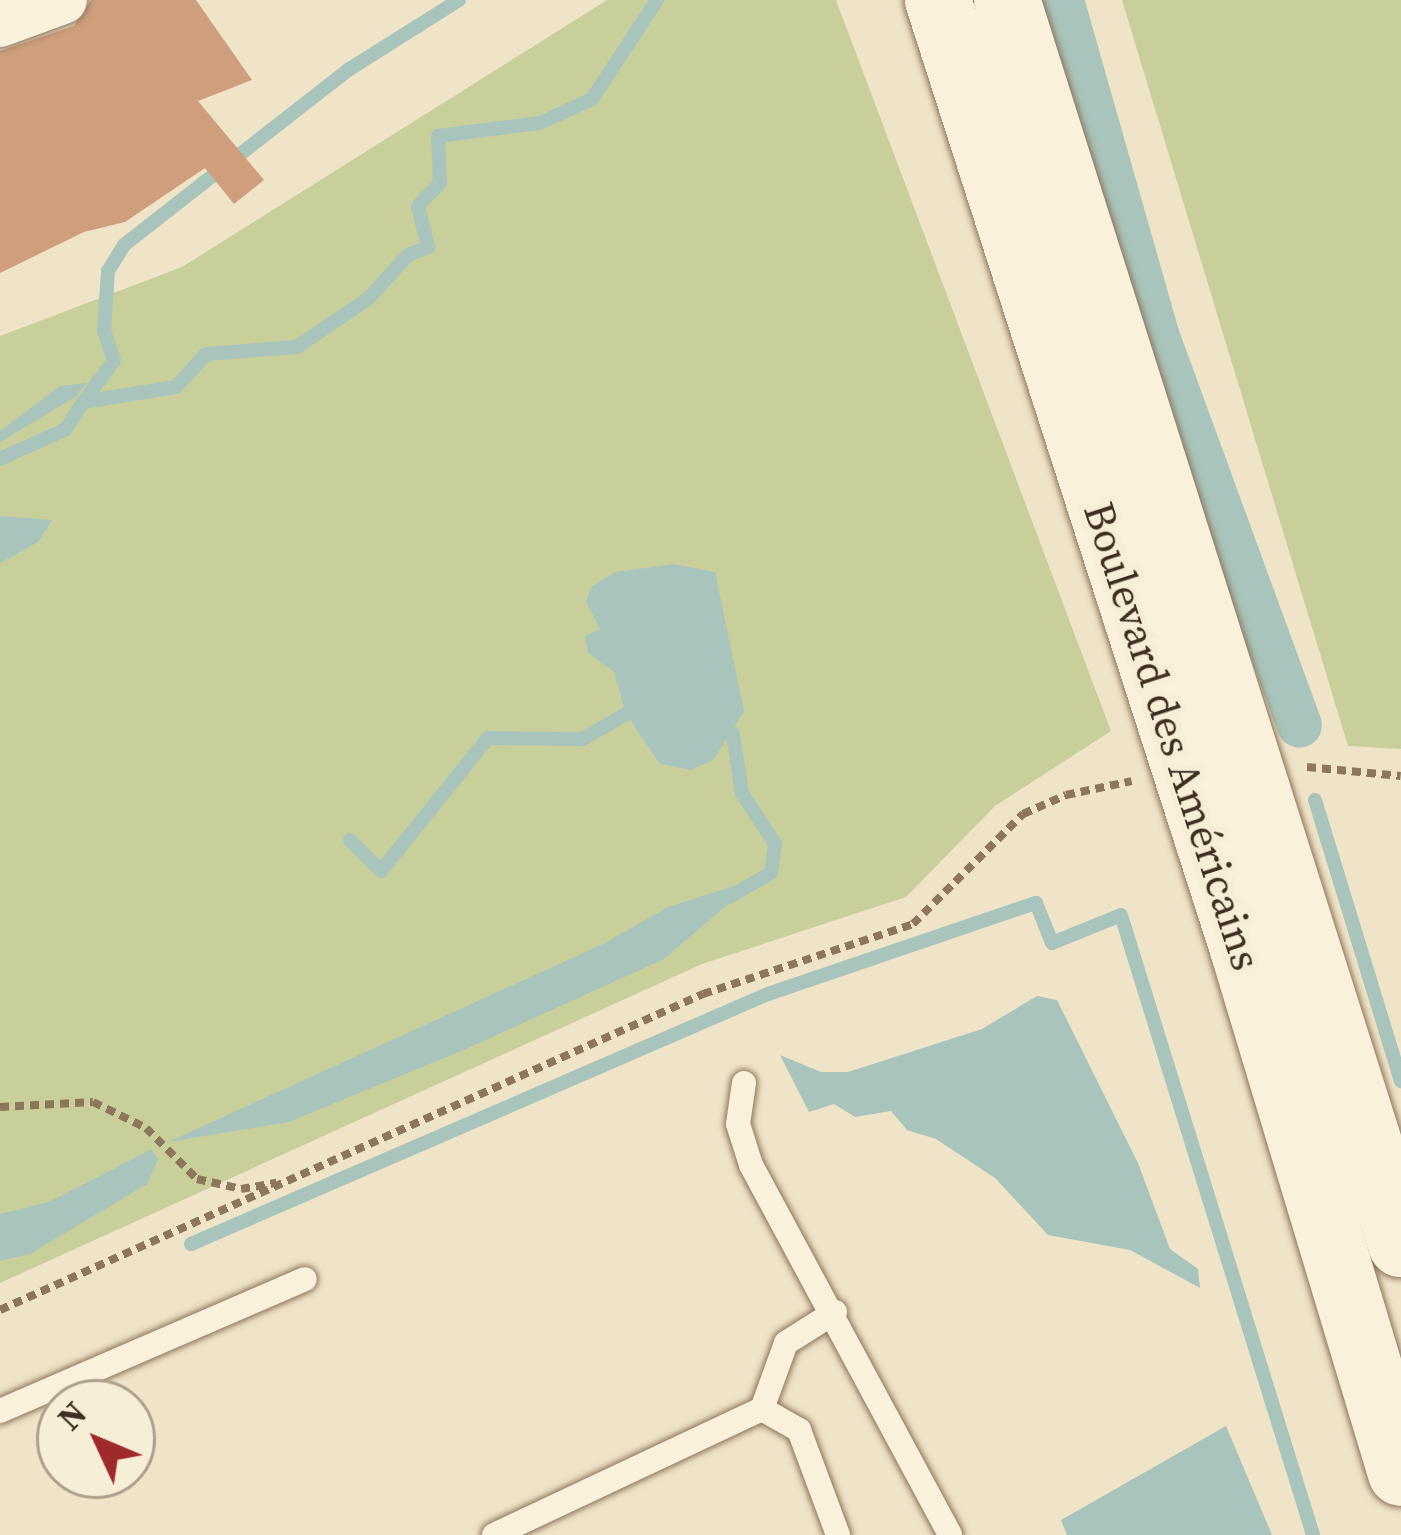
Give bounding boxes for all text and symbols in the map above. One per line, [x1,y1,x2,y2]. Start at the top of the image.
street label: Boulevard des Américains [1074,496,1272,976]
north arrow [36,1379,156,1499]
text: N [47,1391,96,1440]

